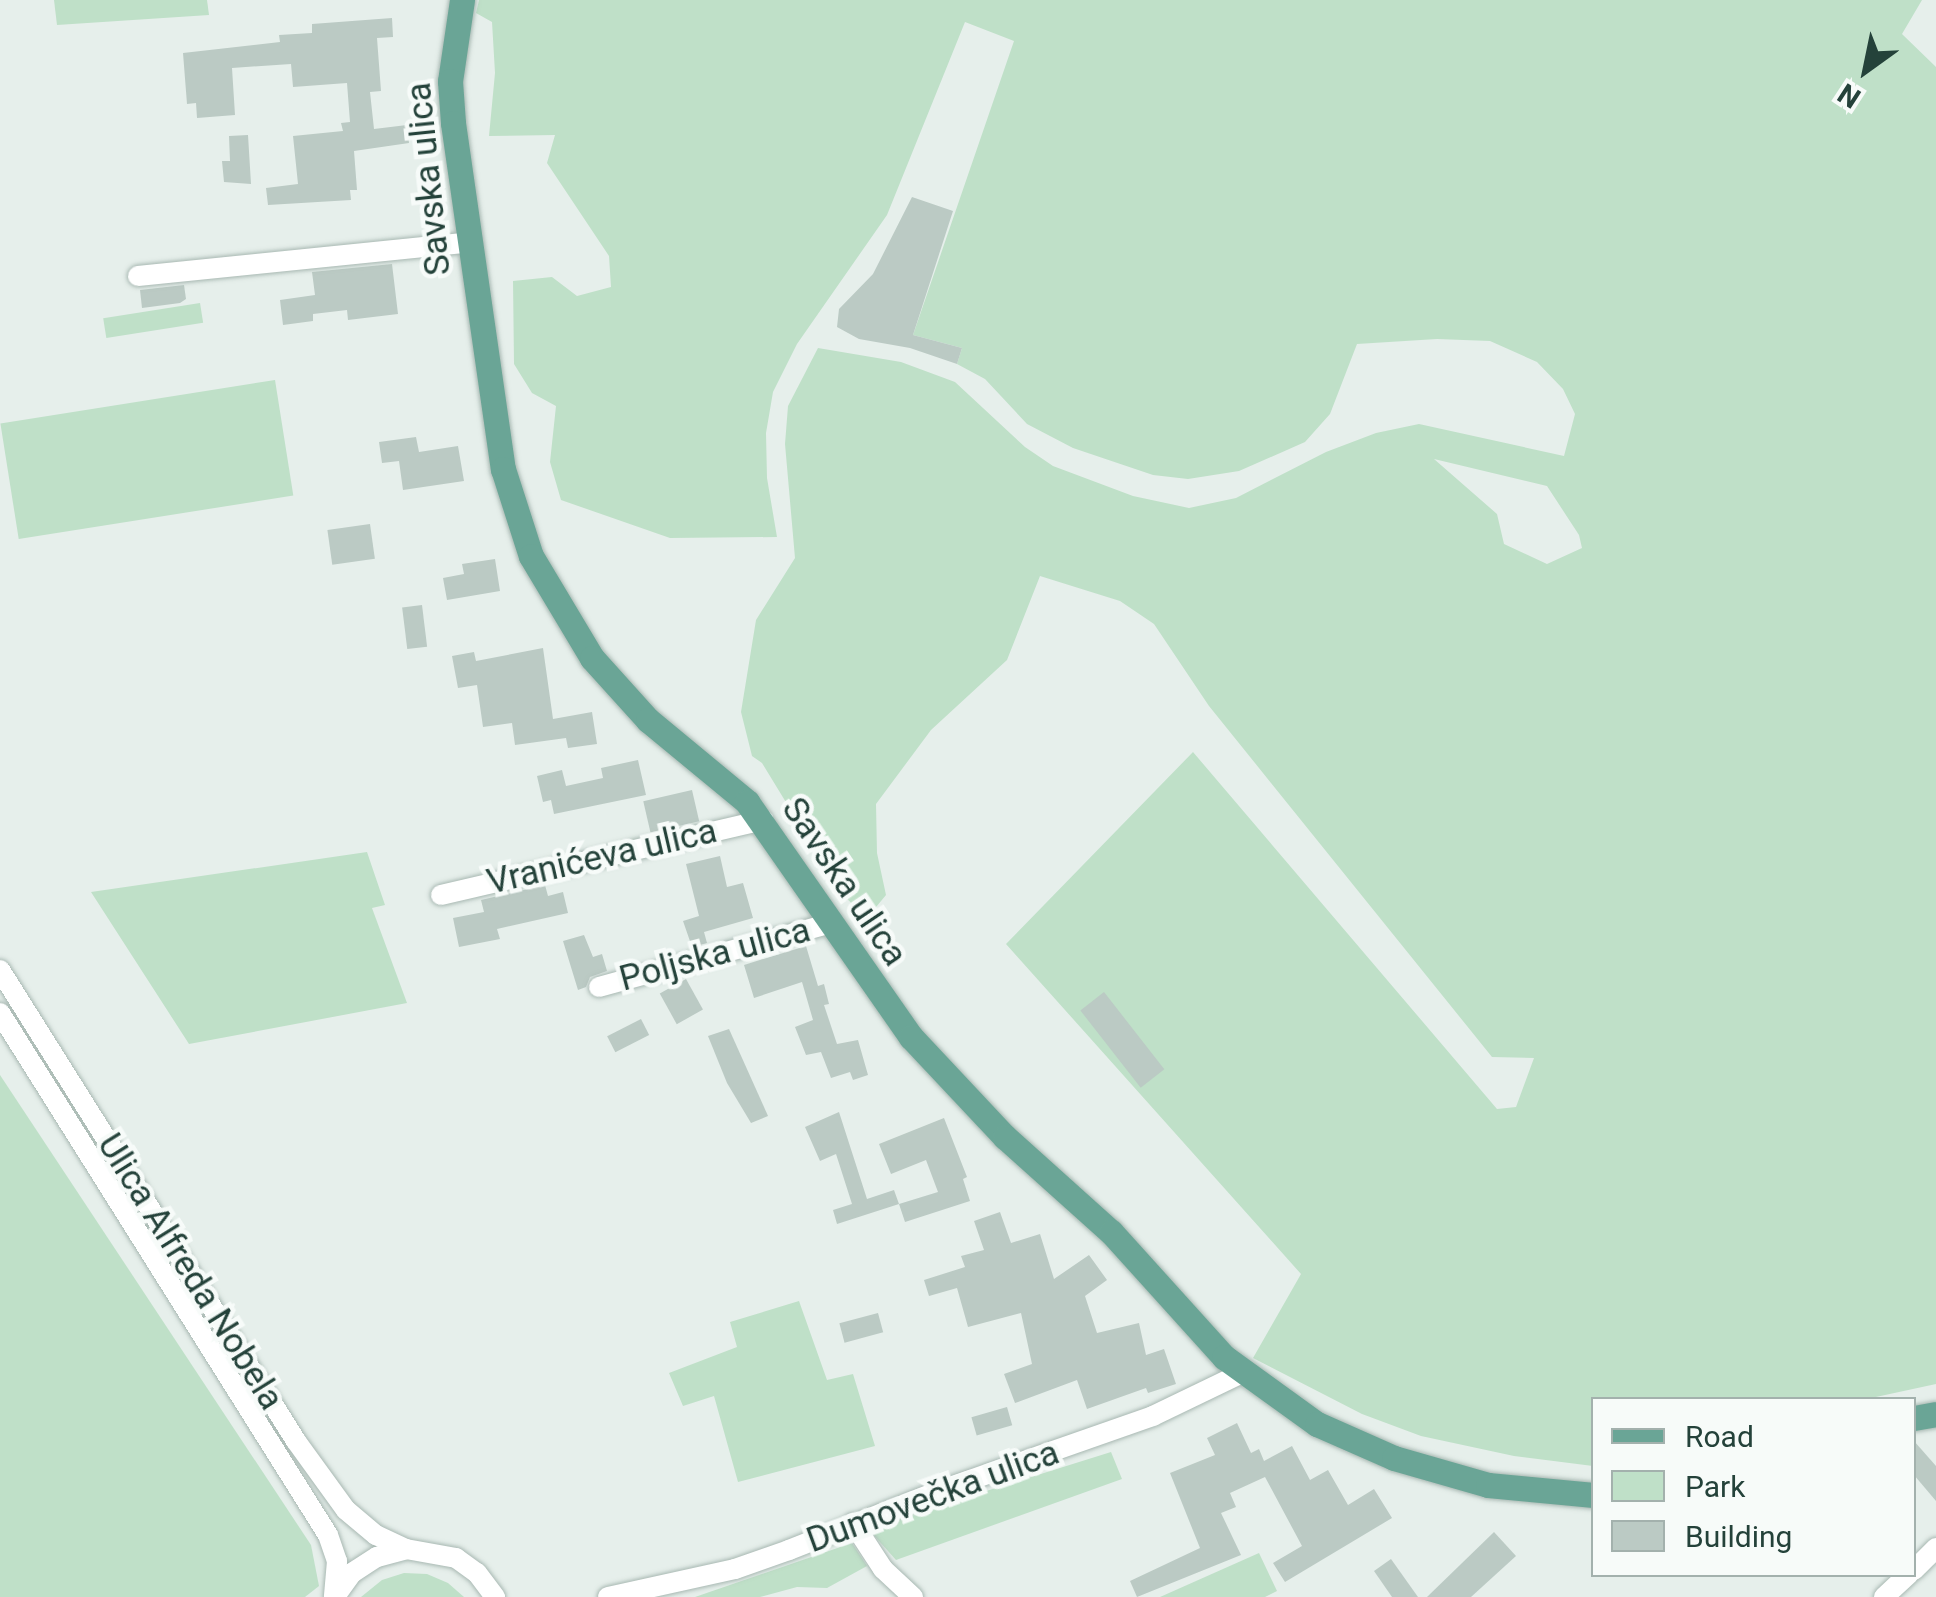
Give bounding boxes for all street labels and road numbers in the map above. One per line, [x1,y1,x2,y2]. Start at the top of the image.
street label: Savska ulica [398,80,460,278]
street label: Savska ulica [772,790,916,974]
street label: Vranićeva ulica [483,810,721,904]
street label: Poljska ulica [615,909,815,1001]
street label: Ulica Alfreda Nobela [88,1126,292,1418]
street label: Dumovečka ulica [801,1432,1065,1562]

